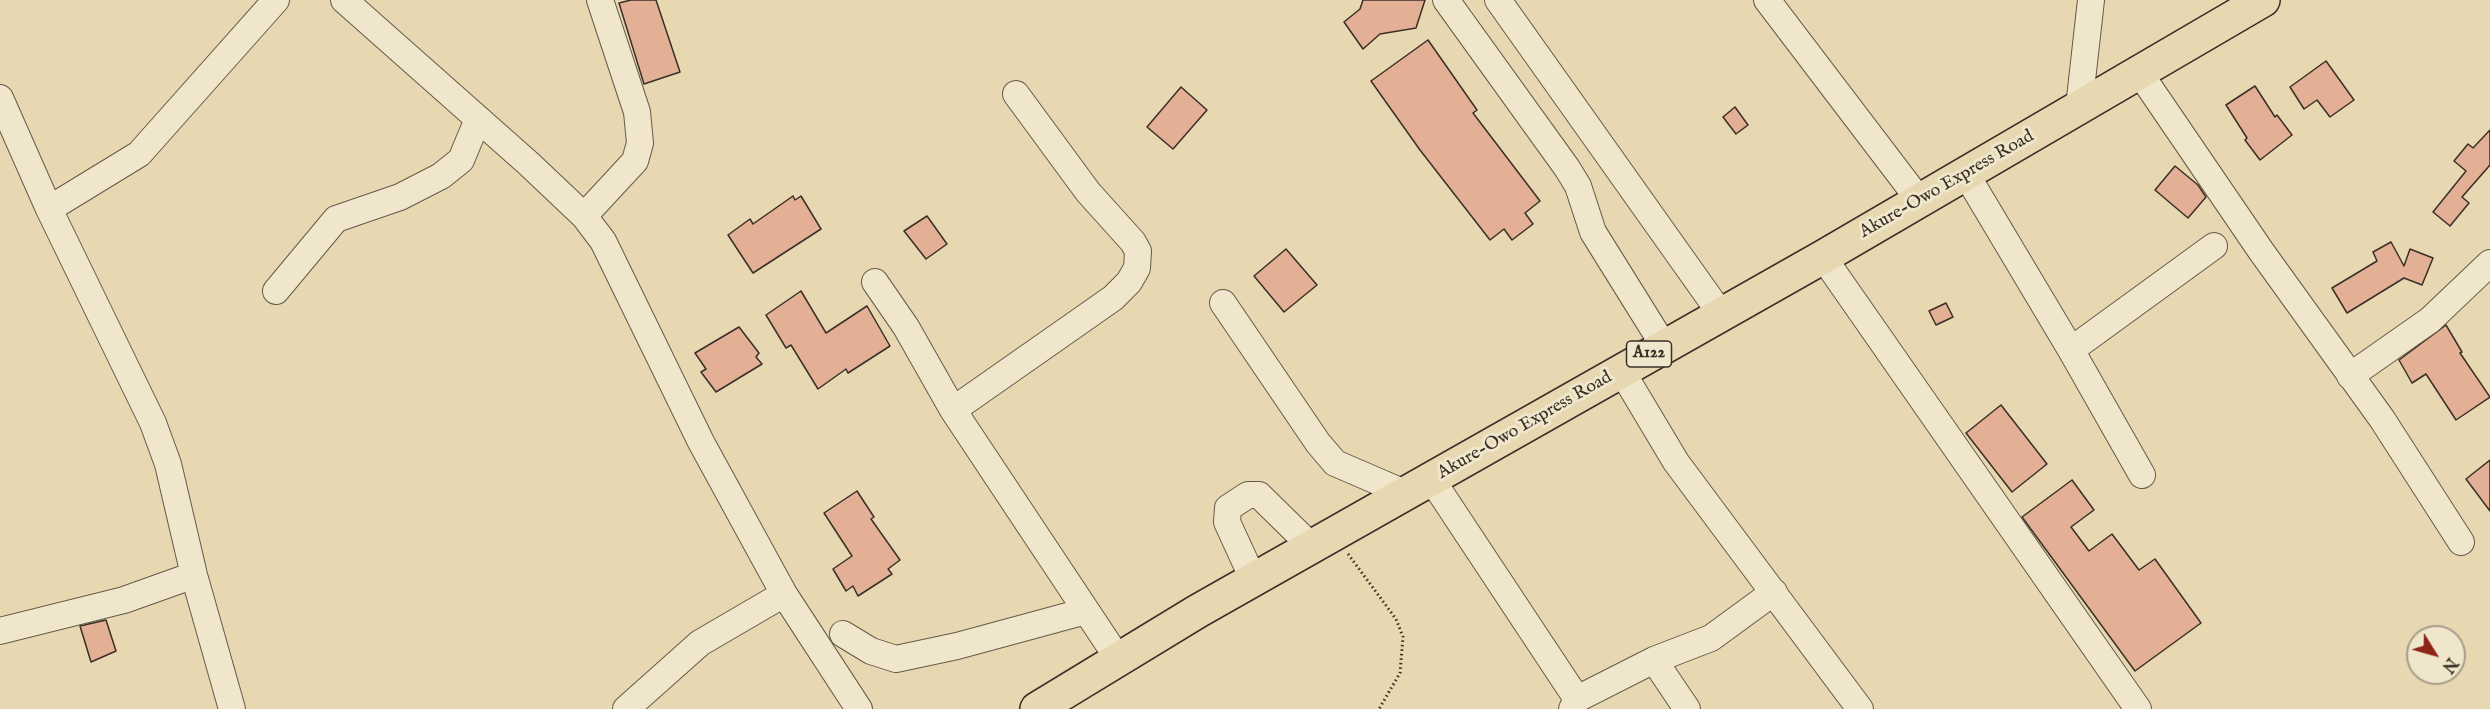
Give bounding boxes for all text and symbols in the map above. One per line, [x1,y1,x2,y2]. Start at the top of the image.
street label: Akure-Owo Express Road [1856,126,2038,244]
road number: A122 [1626,341,1672,367]
street label: Akure-Owo Express Road [1434,367,1616,485]
north arrow [2406,625,2466,685]
text: N [2437,653,2461,676]

